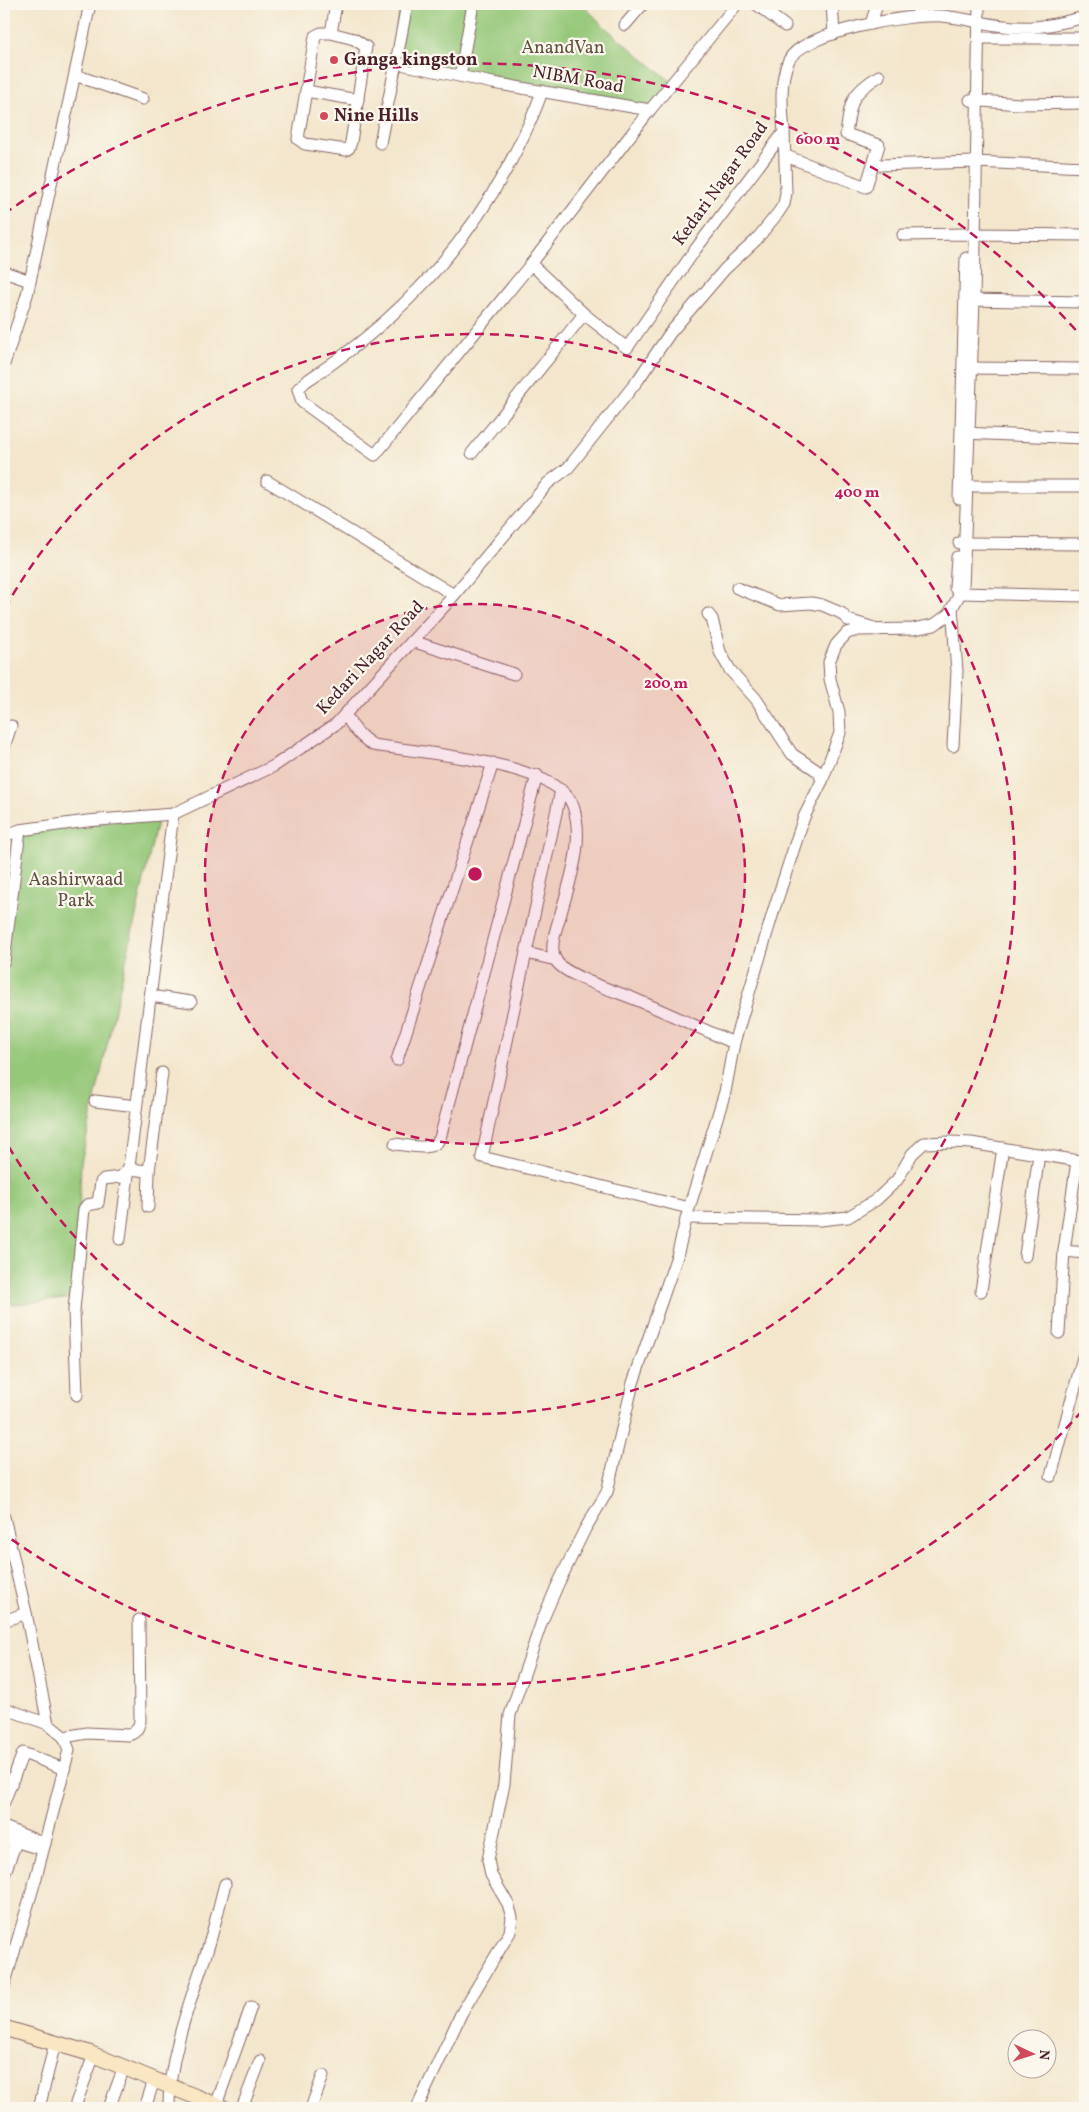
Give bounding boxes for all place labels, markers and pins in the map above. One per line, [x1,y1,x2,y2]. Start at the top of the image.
place label: Ganga kingston [344,48,478,73]
marker: Ganga kingston [328,54,340,66]
place label: Nine Hills [334,104,419,129]
marker: Nine Hills [318,110,330,122]
centre of rings [466,865,484,883]

